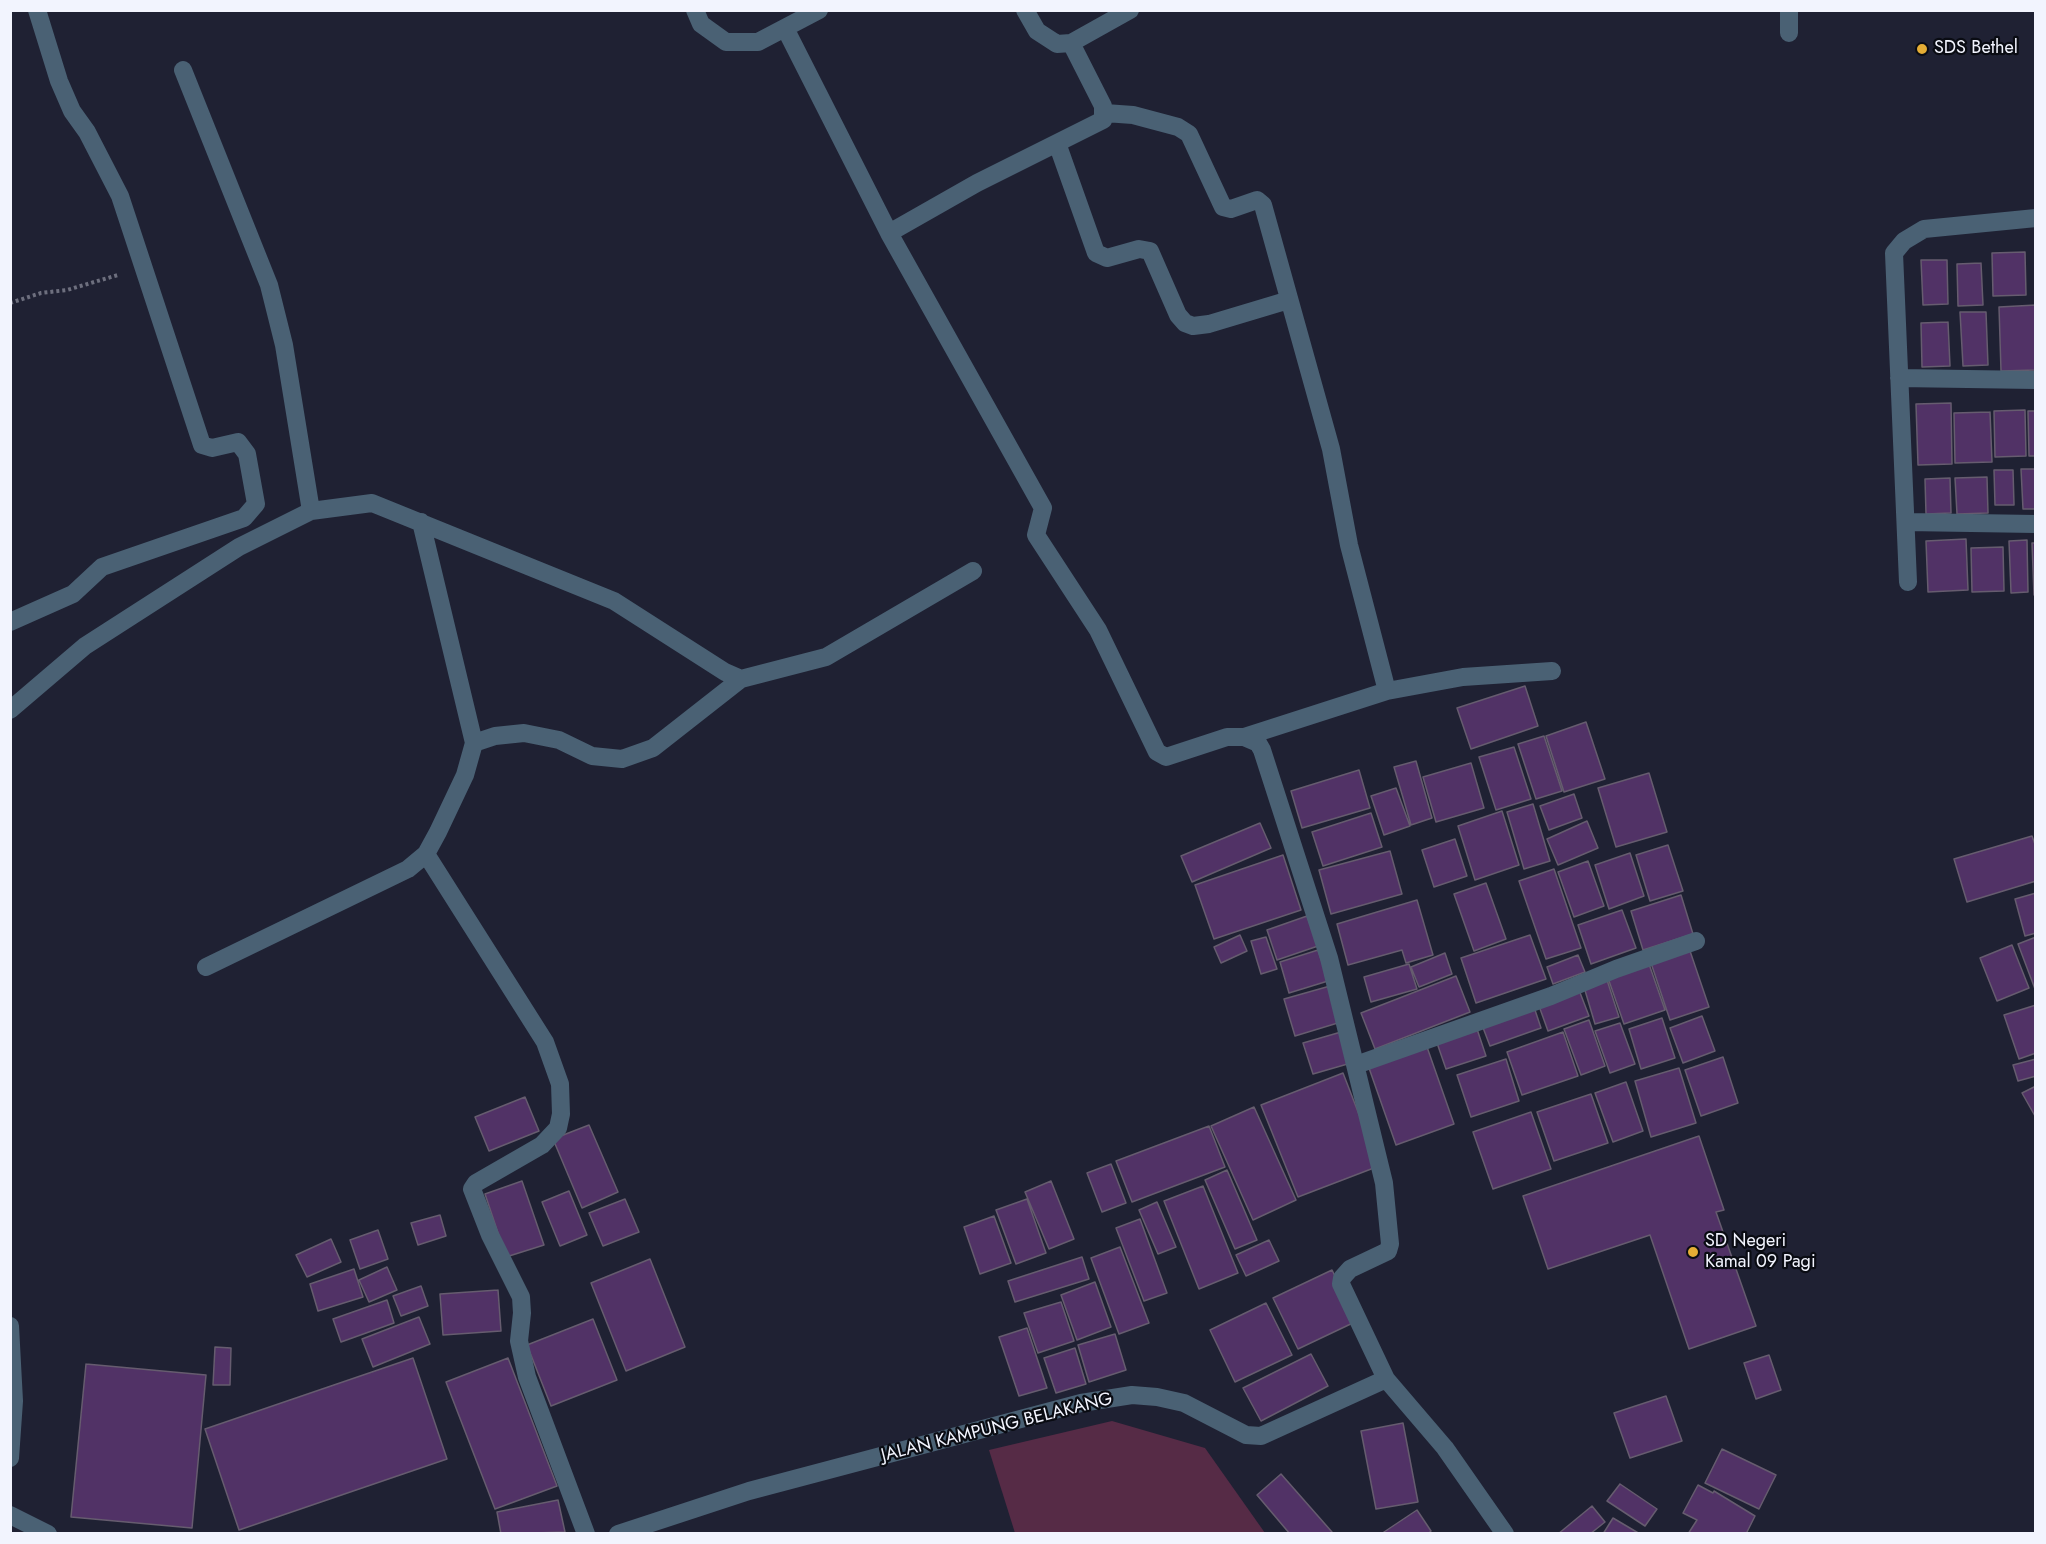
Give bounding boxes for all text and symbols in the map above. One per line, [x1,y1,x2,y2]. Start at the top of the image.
place label: SDS Bethel [1934,38,2018,60]
marker: SDS Bethel [1915,42,1929,56]
place label: SD Negeri Kamal 09 Pagi [1705,1231,1816,1274]
marker: SD Negeri Kamal 09 Pagi [1686,1245,1700,1259]
street label: JALAN KAMPUNG BELAKANG [879,1389,1115,1467]

